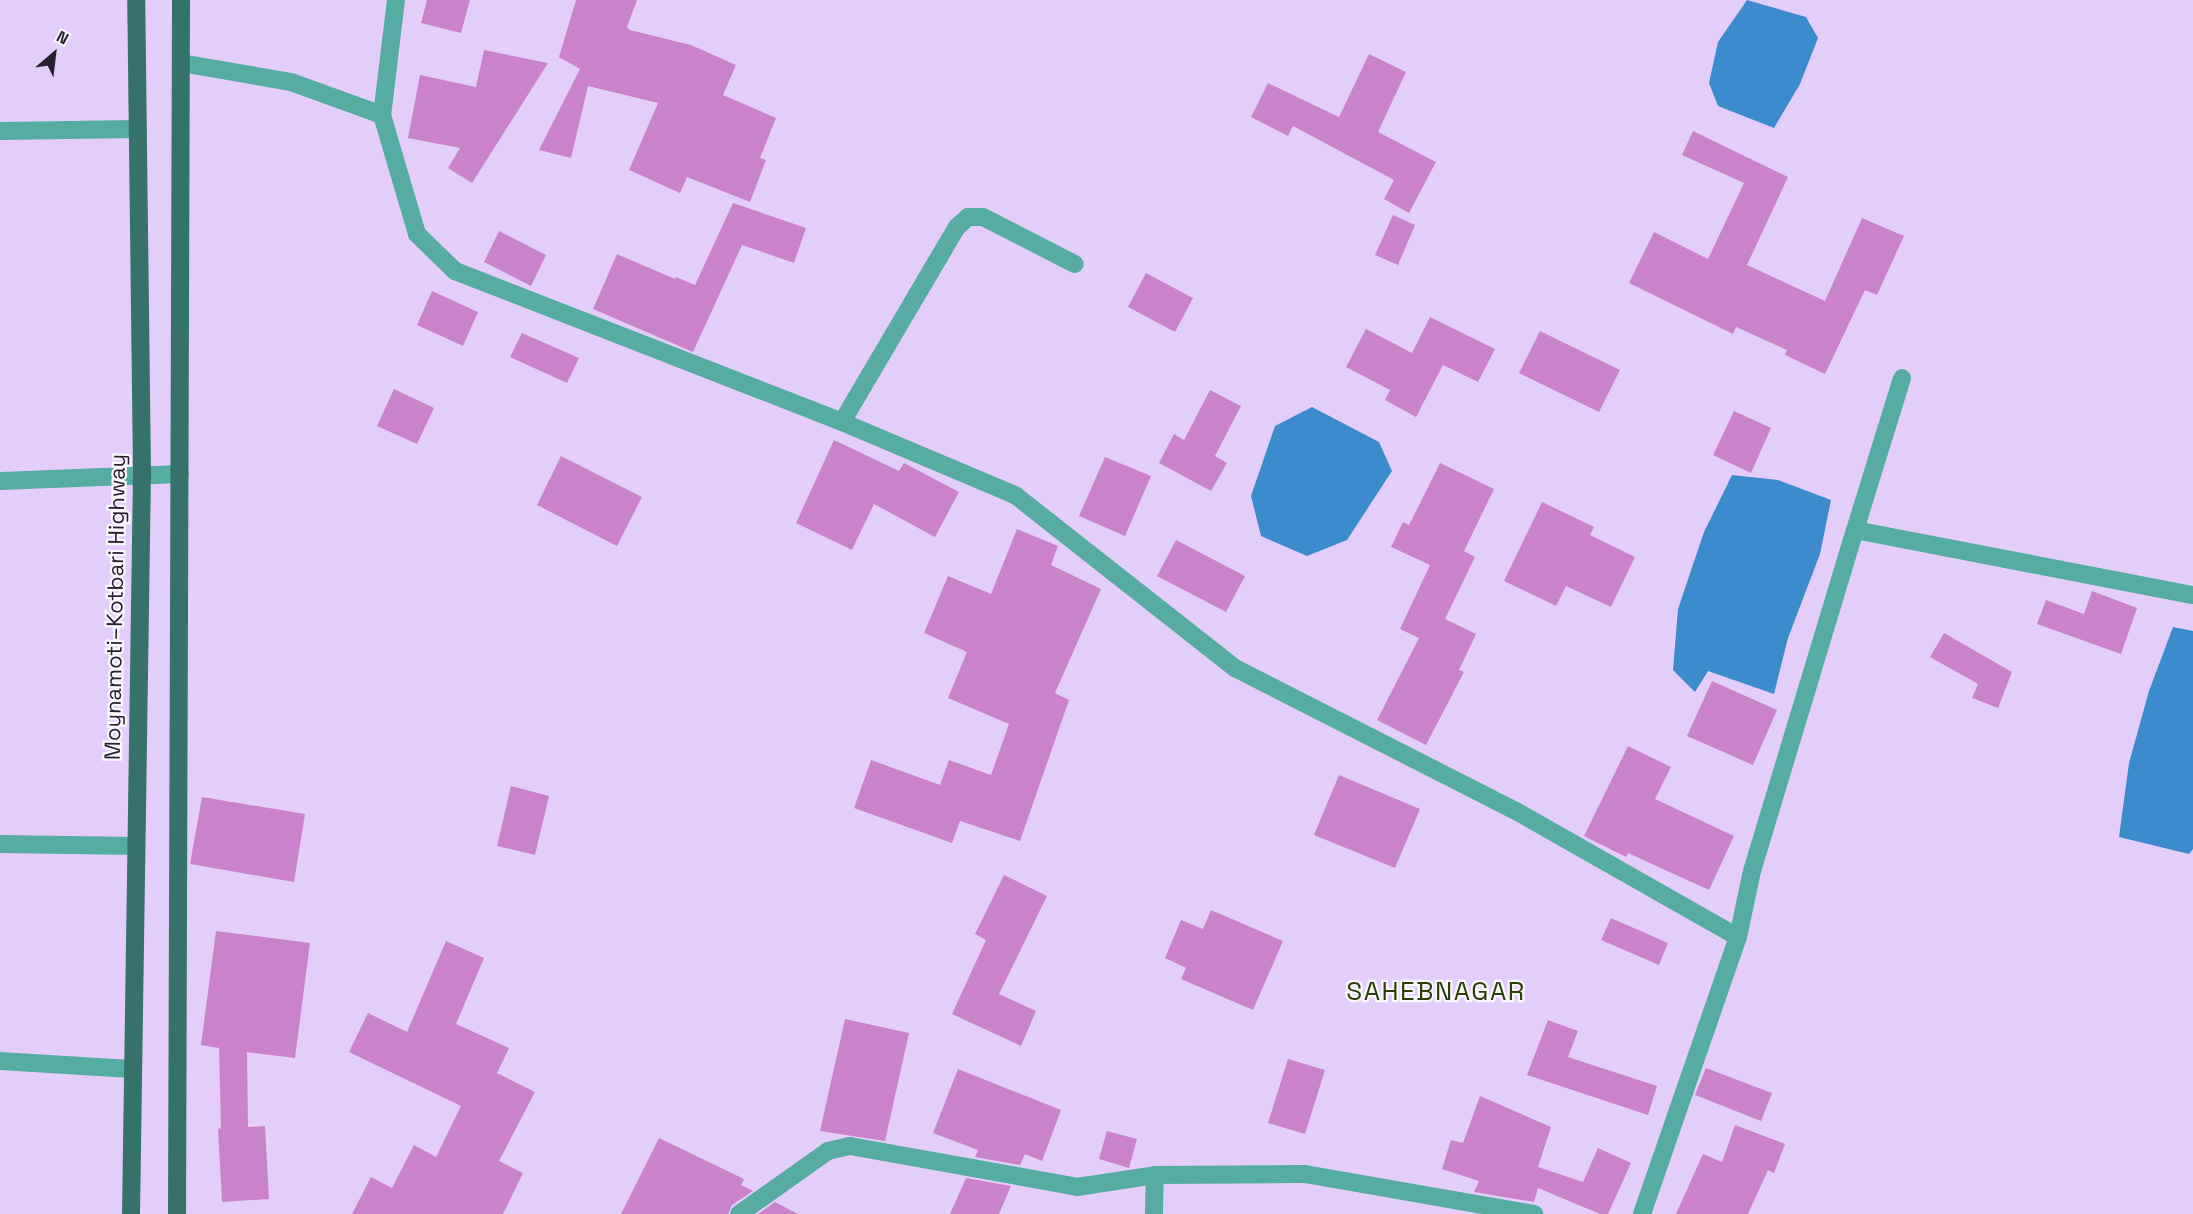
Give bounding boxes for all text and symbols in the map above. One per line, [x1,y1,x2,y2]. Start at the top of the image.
north arrow [24,24,84,84]
text: N [53,26,72,49]
street label: Moynamoti–Kotbari Highway [99,454,131,760]
district label: SAHEBNAGAR [1346,976,1526,1008]

